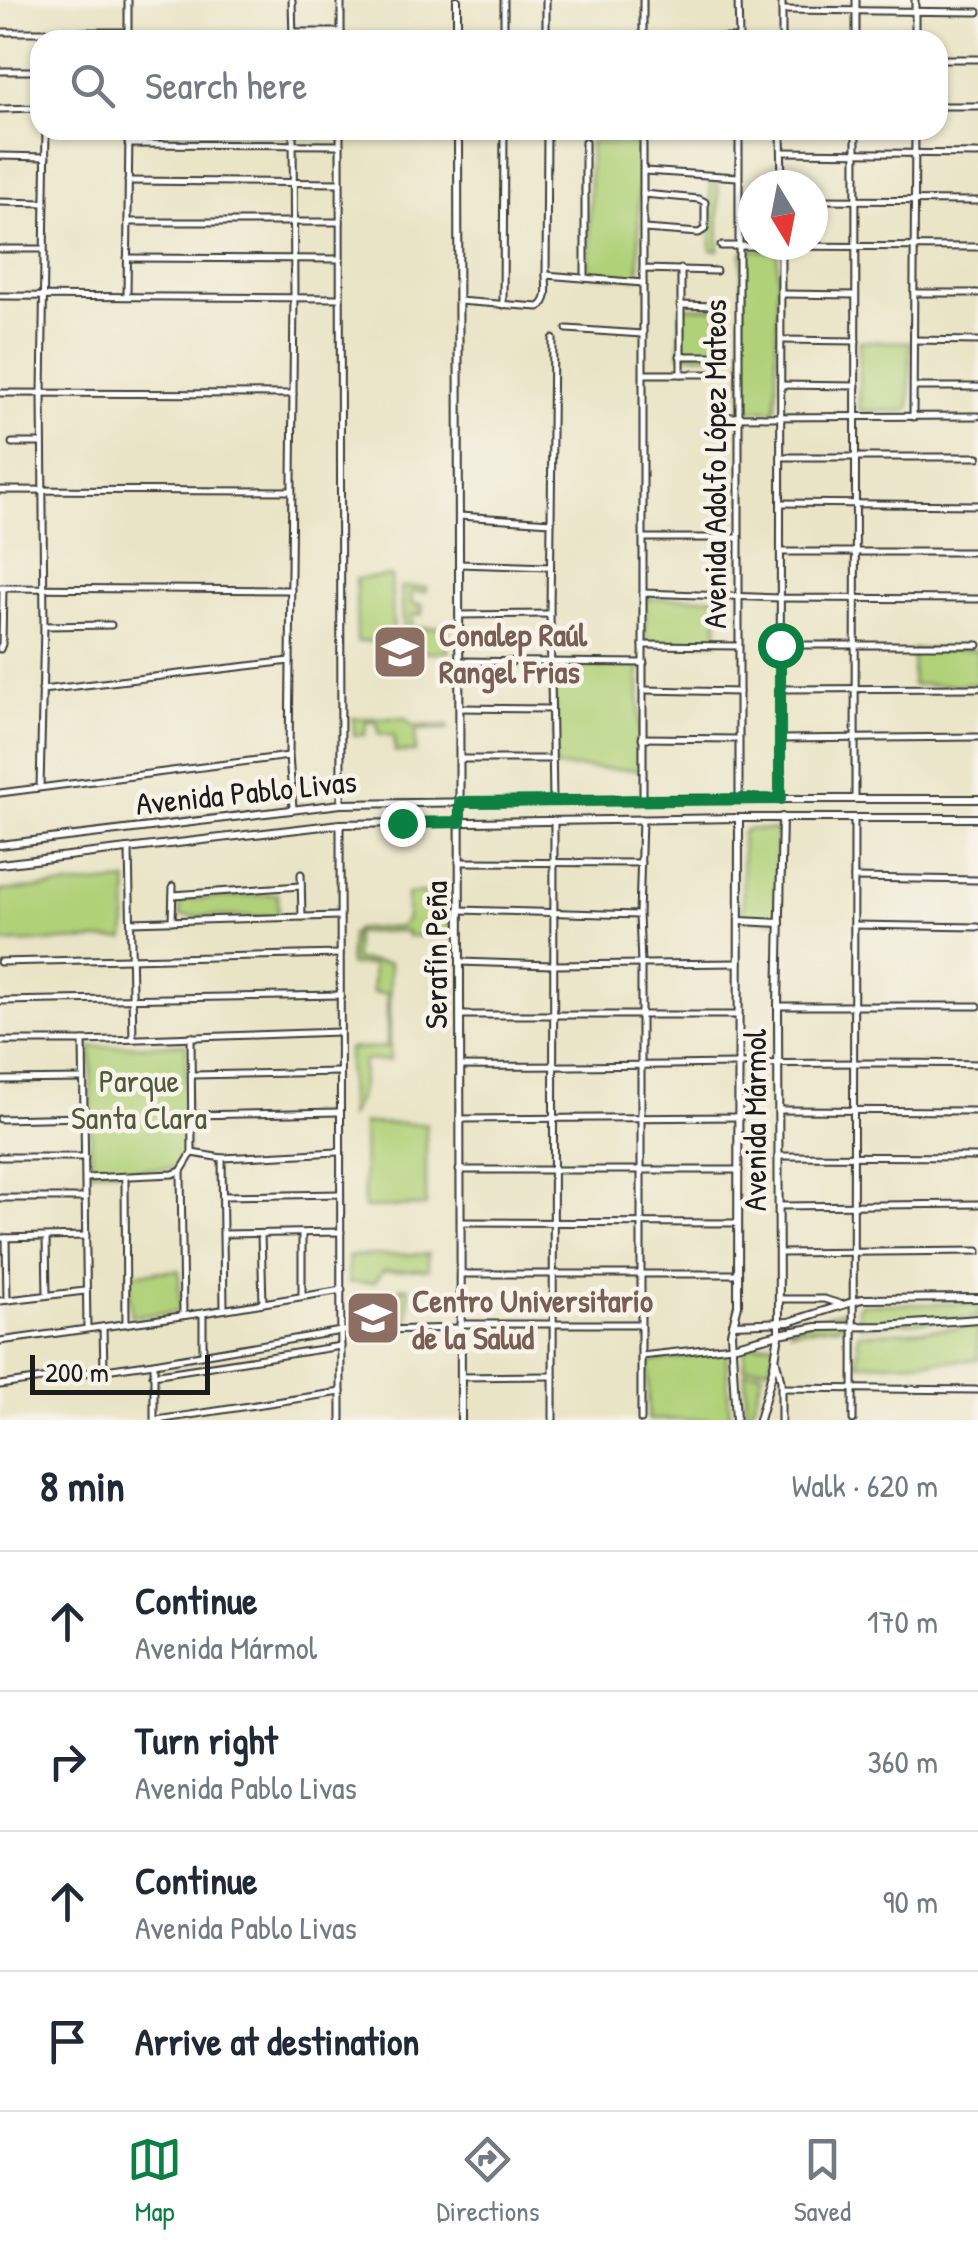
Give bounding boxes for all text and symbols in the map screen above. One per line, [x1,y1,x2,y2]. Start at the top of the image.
search box [30,30,948,140]
icon: search [65,58,120,113]
text: Search here [145,59,307,111]
north arrow [738,170,828,260]
street label: Avenida Adolfo López Mateos [693,299,736,629]
place label: Conalep Raúl Rangel Frias [439,613,589,694]
school or university icon: Conalep Raúl Rangel Frias [370,622,430,682]
route start [758,623,804,669]
street label: Avenida Pablo Livas [133,759,359,825]
route end [380,801,426,847]
street label: Serafín Peña [414,881,457,1029]
street label: Avenida Mármol [733,1028,776,1211]
park label: Parque Santa Clara [71,1059,207,1139]
place label: Centro Universitario de la Salud [412,1279,653,1359]
school or university icon: Centro Universitario de la Salud [343,1288,403,1348]
scale bar [30,1350,210,1394]
text: 200 m [45,1353,109,1391]
text: 8 min [40,1457,125,1514]
text: Walk · 620 m [792,1464,938,1507]
text: Continue [135,1574,257,1626]
icon: ahead [40,1594,95,1649]
text: 170 m [867,1600,938,1643]
text: Avenida Mármol [135,1626,317,1669]
text: Turn right [135,1714,278,1766]
icon: right [40,1734,95,1789]
text: 360 m [867,1740,938,1783]
text: Avenida Pablo Livas [135,1766,357,1809]
text: Continue [135,1854,257,1906]
icon: ahead [40,1874,95,1929]
text: 90 m [883,1880,938,1923]
text: Avenida Pablo Livas [135,1906,357,1949]
icon: arrive [40,2014,95,2069]
text: Arrive at destination [135,2015,419,2067]
tab: Map [127,2132,182,2230]
tab: Directions [436,2132,539,2230]
tab: Saved [794,2132,851,2230]

